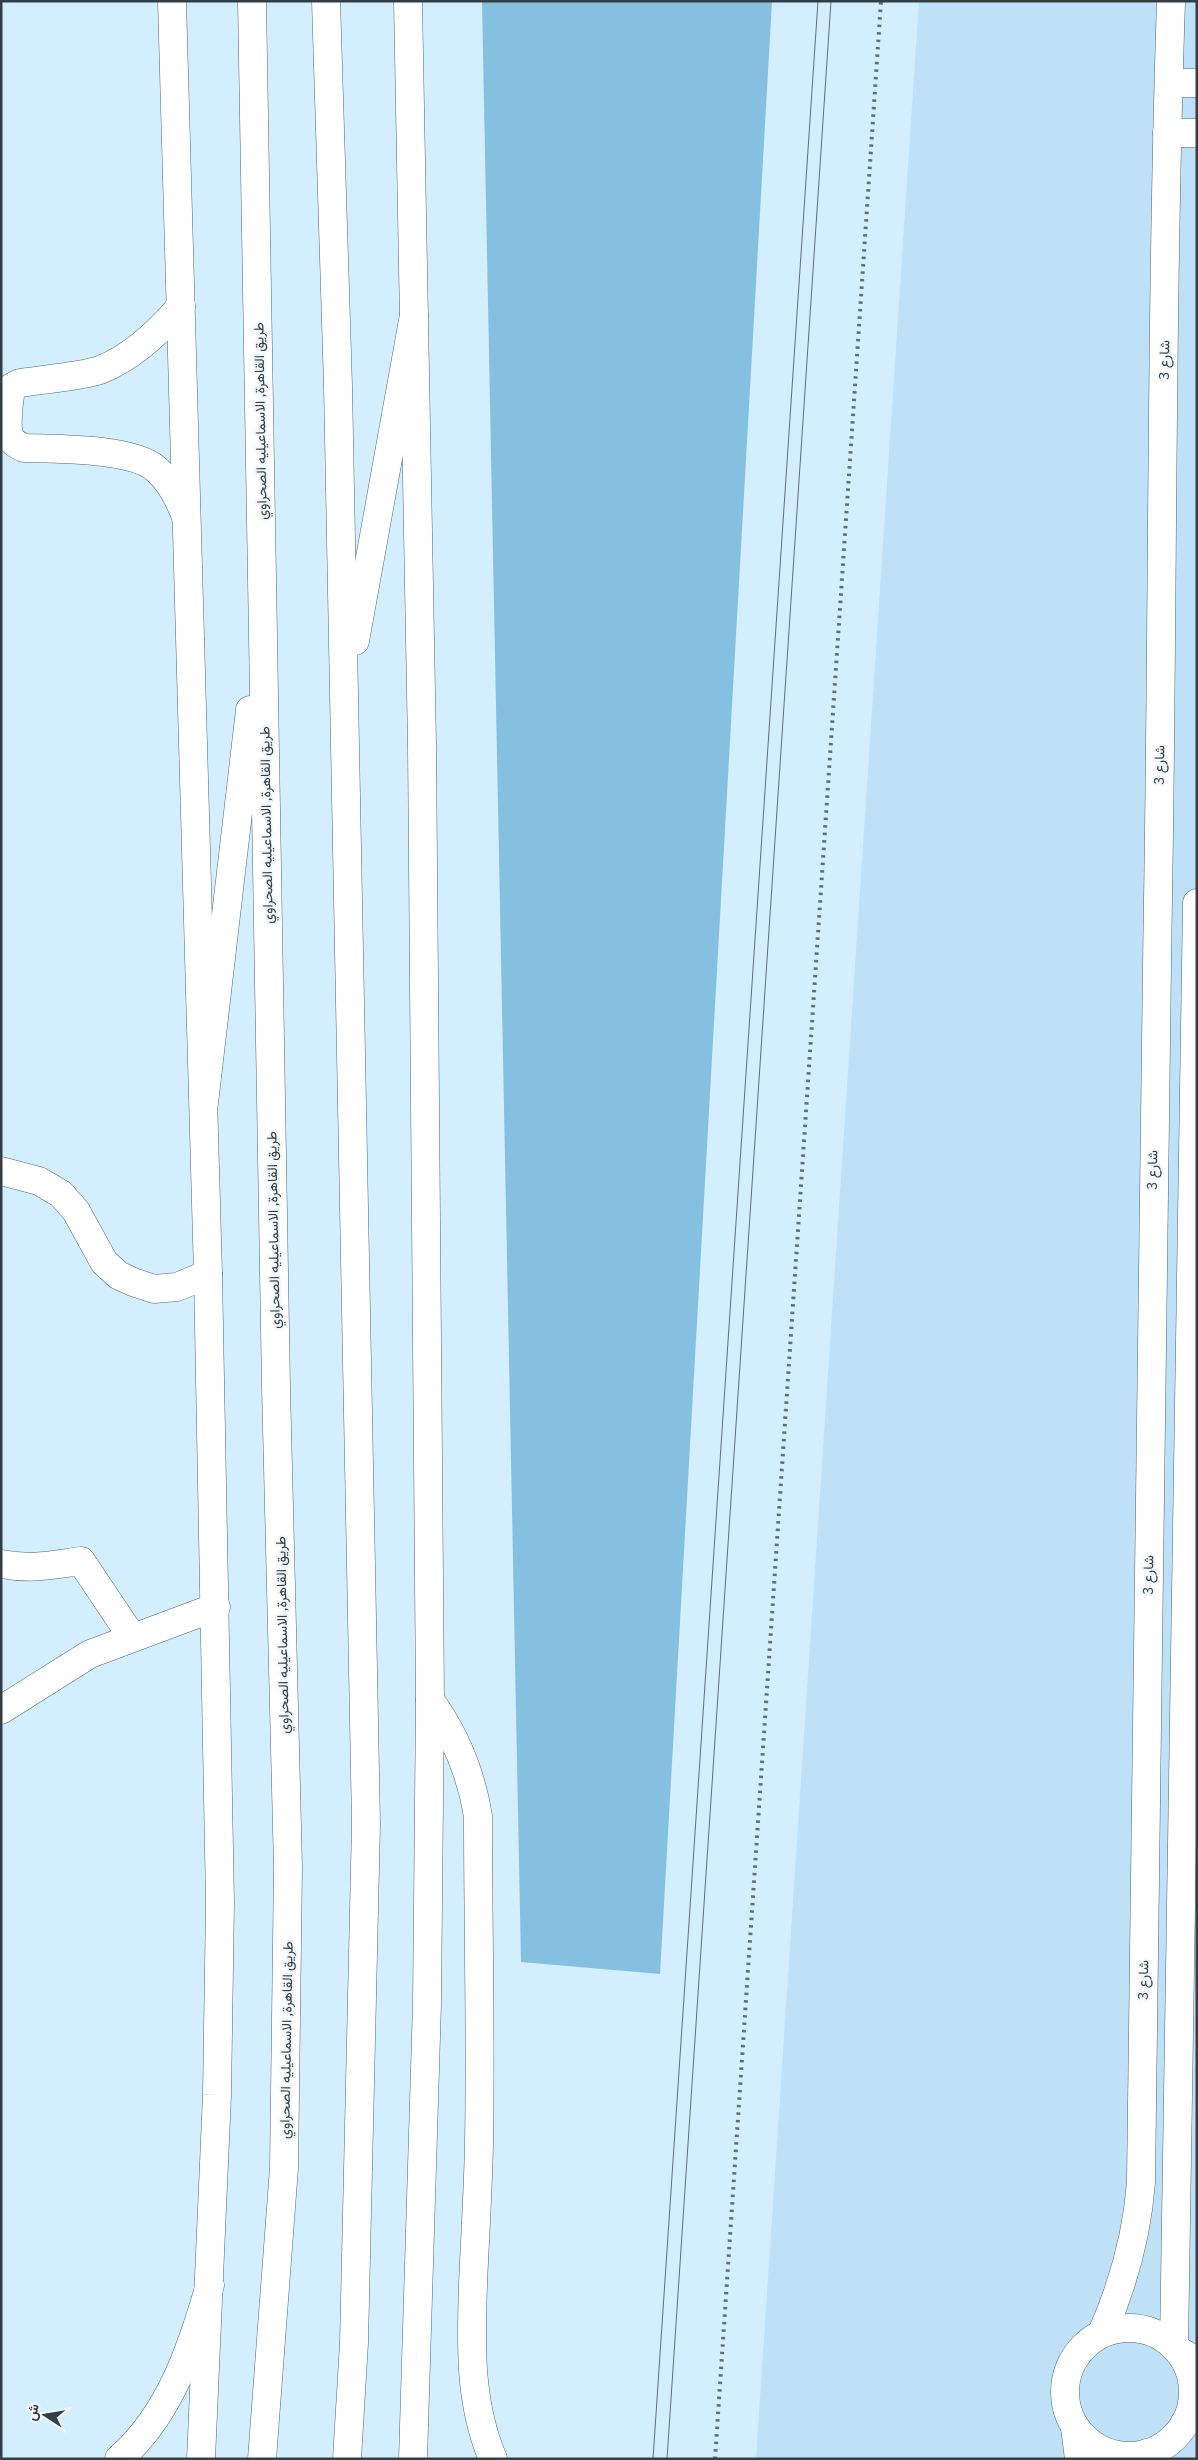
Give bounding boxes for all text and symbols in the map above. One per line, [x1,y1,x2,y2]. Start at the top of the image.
street label: طريق القاهرة, الاسماعيليه الصحراوي [249,322,274,520]
street label: شارع 3 [1155,340,1175,380]
street label: طريق القاهرة, الاسماعيليه الصحراوي [255,726,280,924]
street label: شارع 3 [1150,745,1170,785]
street label: طريق القاهرة, الاسماعيليه الصحراوي [262,1131,287,1329]
street label: شارع 3 [1143,1150,1163,1190]
street label: طريق القاهرة, الاسماعيليه الصحراوي [271,1536,296,1734]
street label: شارع 3 [1139,1555,1159,1595]
street label: طريق القاهرة, الاسماعيليه الصحراوي [275,1941,300,2139]
street label: شارع 3 [1134,1960,1154,2000]
north arrow [20,2390,70,2440]
text: ش [22,2402,43,2422]

